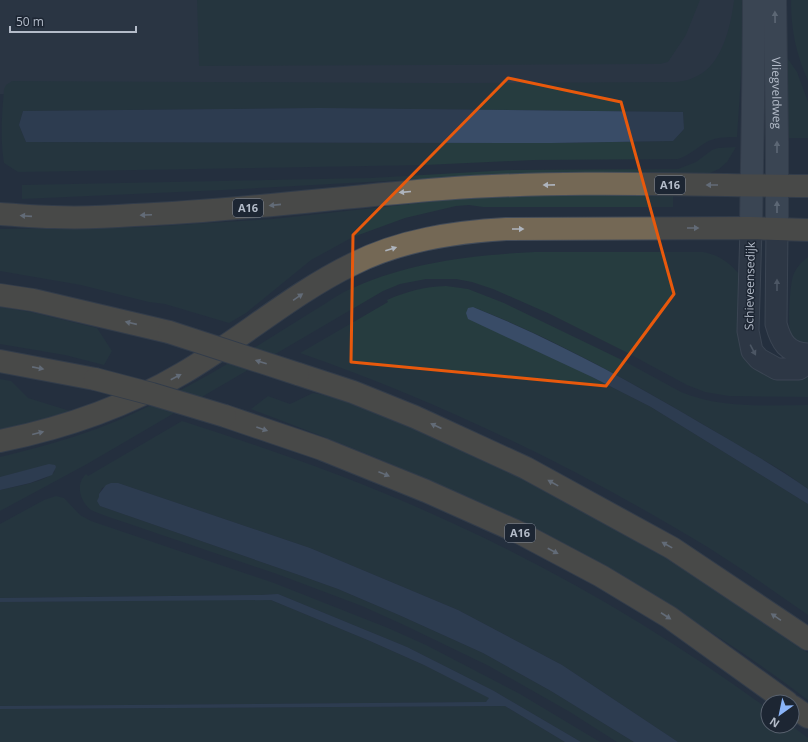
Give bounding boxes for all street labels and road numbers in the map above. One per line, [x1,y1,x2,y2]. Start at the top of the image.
street label: Vliegveldweg [768,57,786,130]
road number: A16 [655,176,685,194]
road number: A16 [233,199,263,217]
street label: Schieveensedijk [740,241,759,330]
road number: A16 [505,524,535,542]

